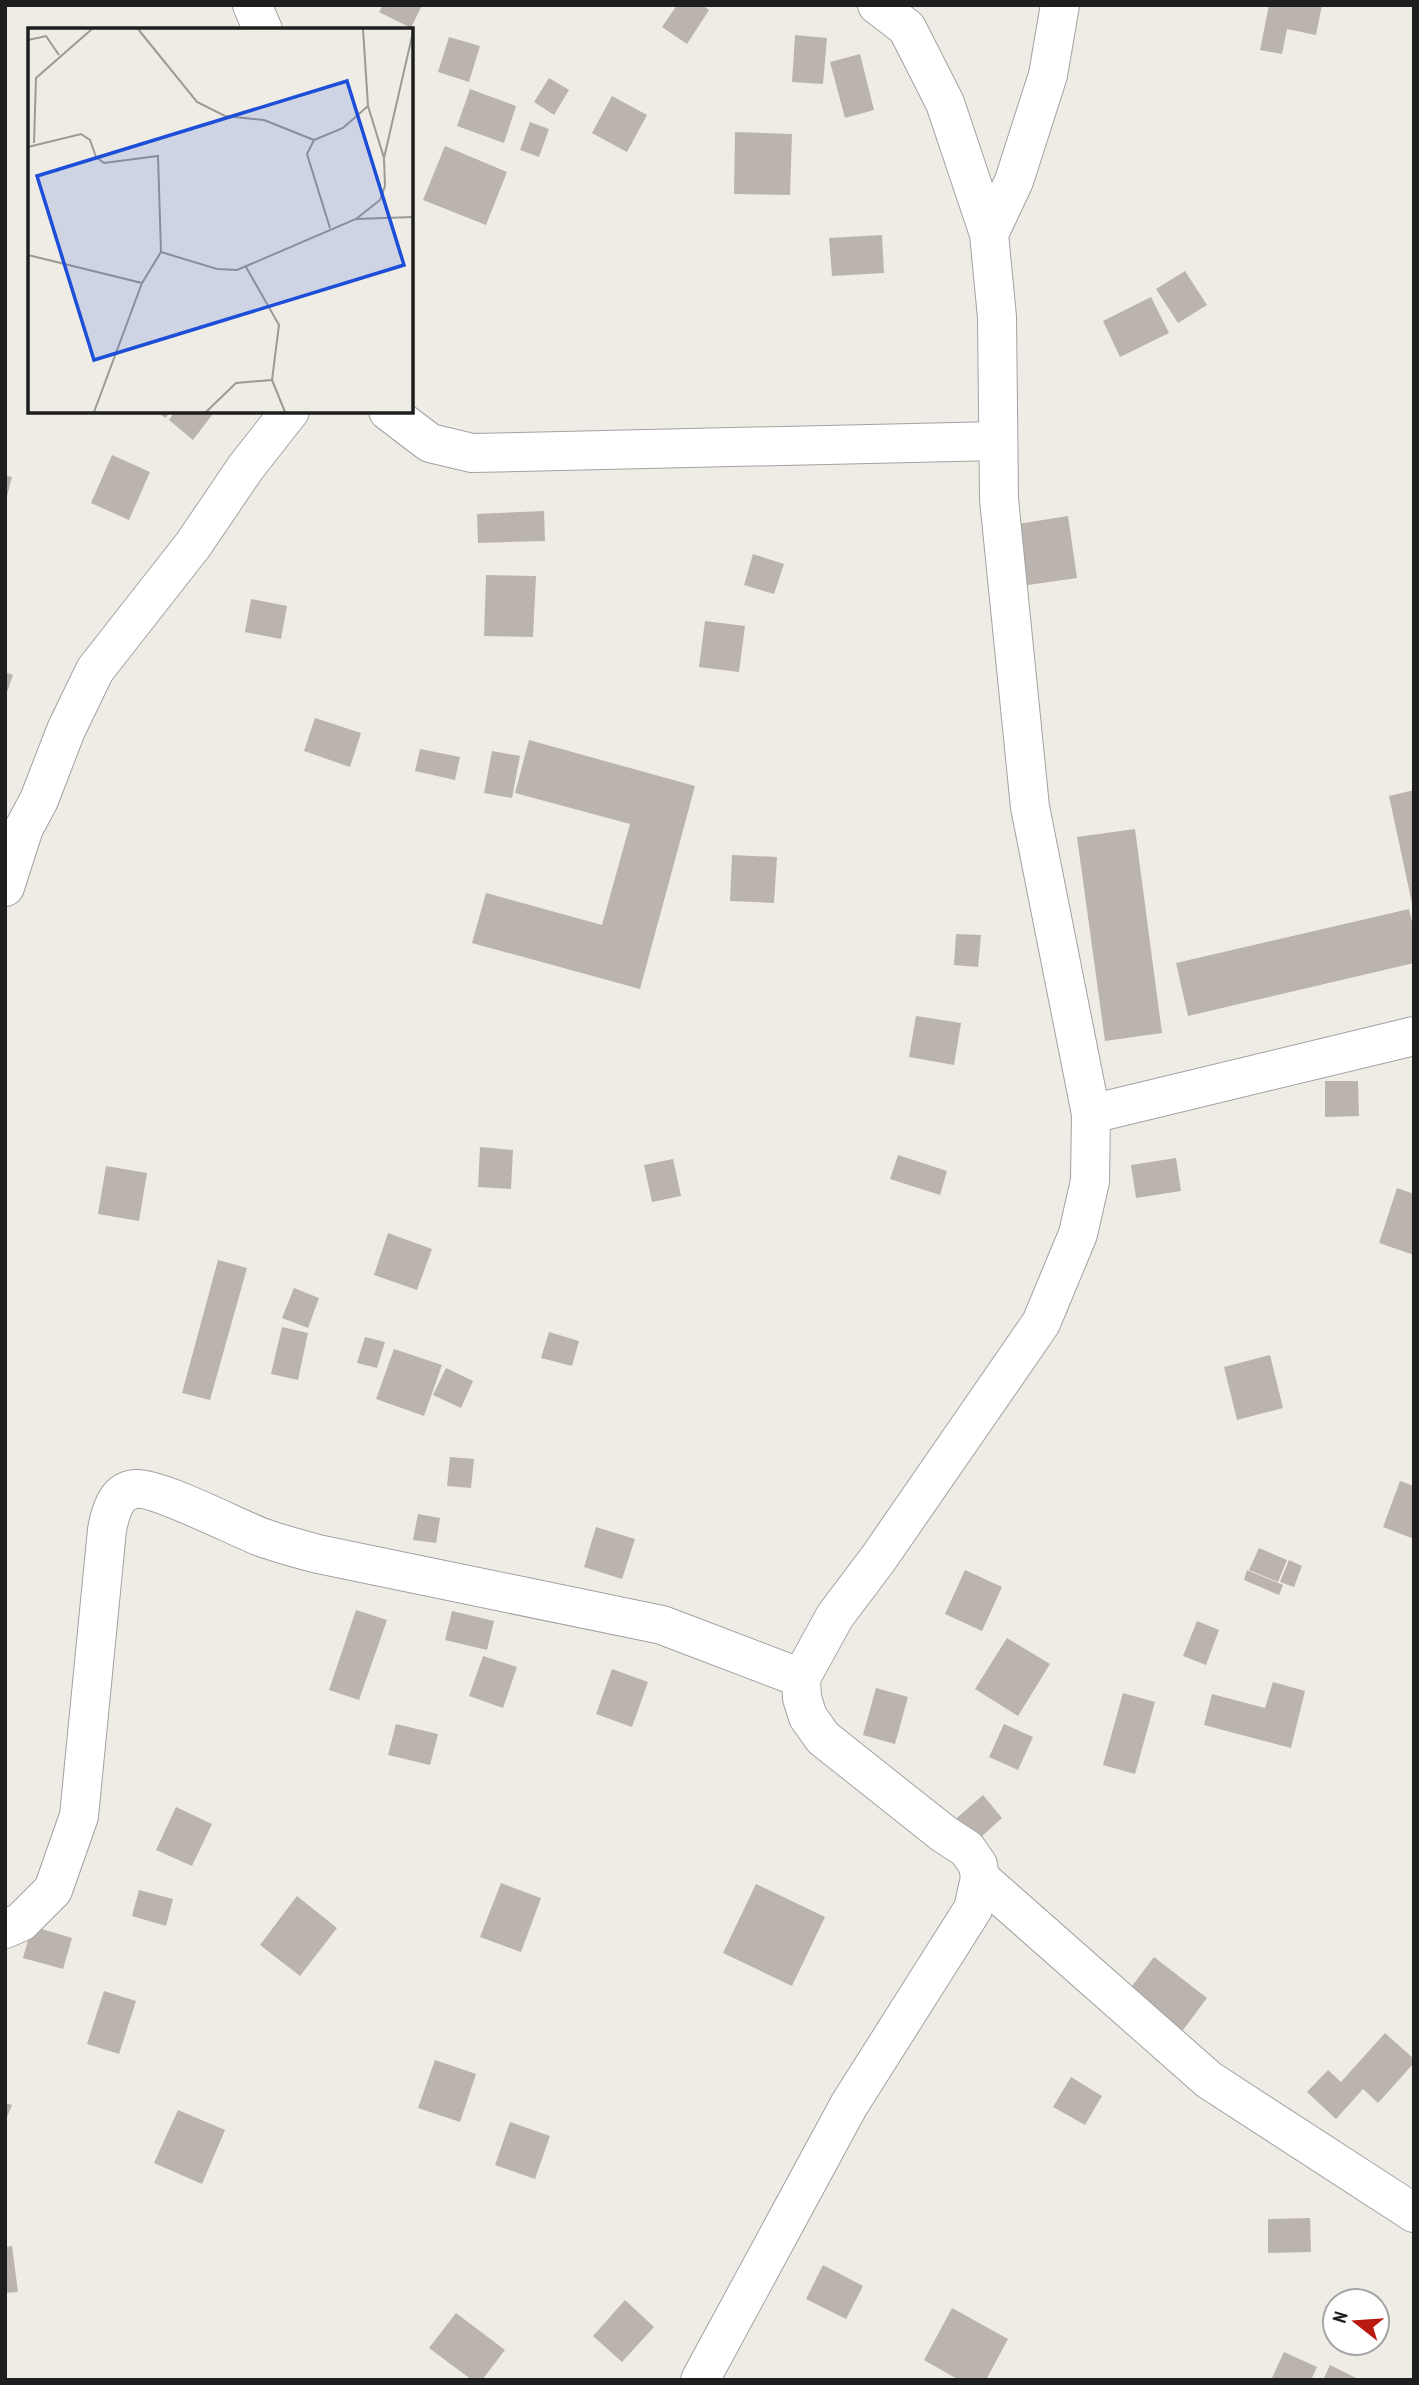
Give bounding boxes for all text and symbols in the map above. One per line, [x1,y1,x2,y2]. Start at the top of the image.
inset map [28,28,413,413]
north arrow [1321,2287,1391,2357]
text: N [1327,2309,1353,2325]

